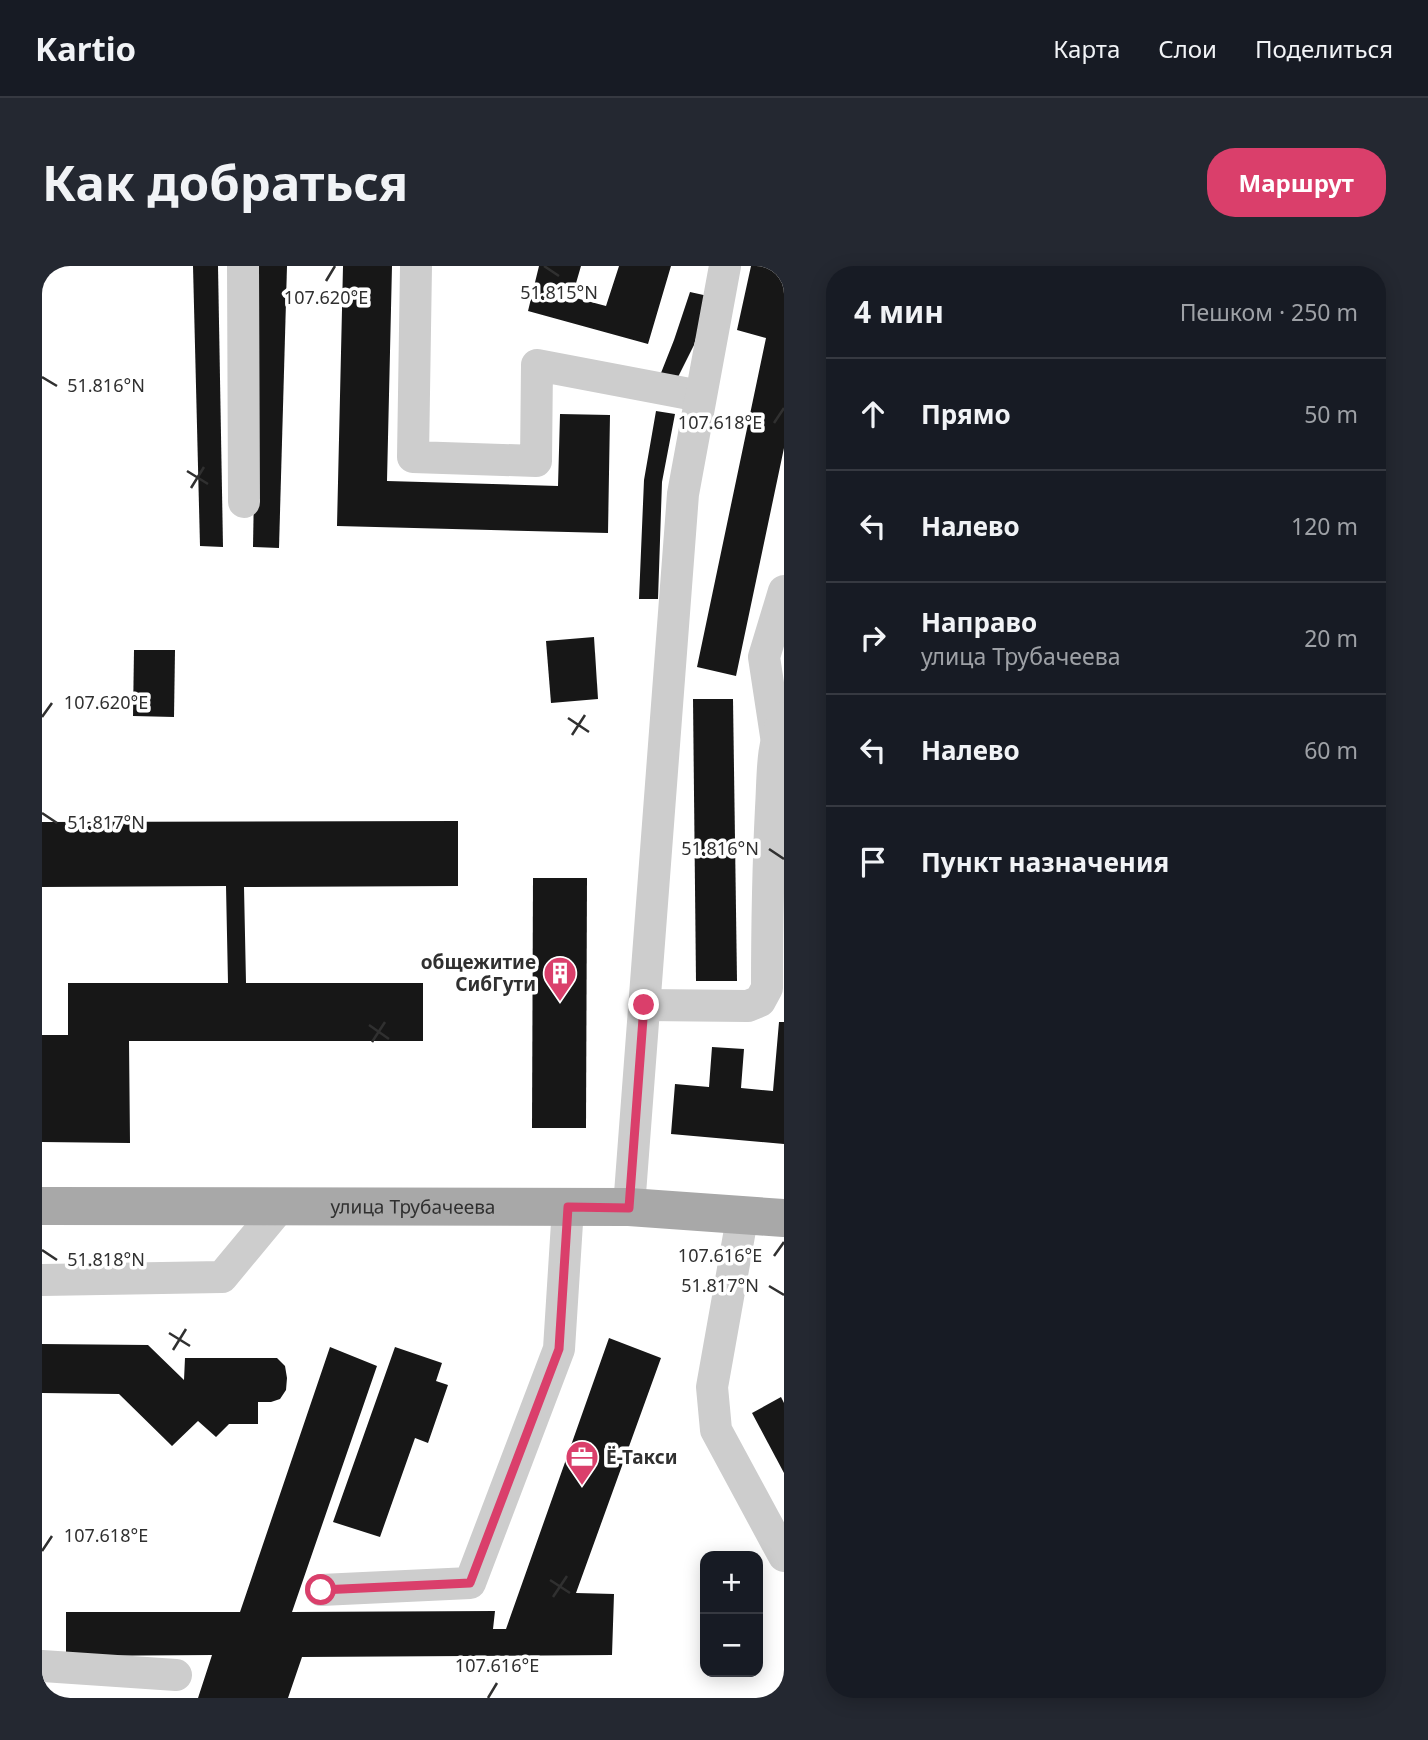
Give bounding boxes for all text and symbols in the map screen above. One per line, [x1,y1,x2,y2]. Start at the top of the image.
text: Kartio [35,26,136,71]
text: Карта [1053,32,1120,65]
text: Слои [1158,32,1217,65]
text: Поделиться [1255,32,1393,65]
button: Маршрут [1207,148,1386,217]
text: Как добраться [42,149,408,215]
text: 51.815°N [520,280,598,304]
text: 107.620°E [284,285,368,309]
text: 4 мин [854,291,944,332]
text: Пешком · 250 m [1180,296,1358,328]
text: 51.816°N [67,373,145,397]
icon: ahead [854,395,892,433]
text: Прямо [921,396,1011,432]
text: 50 m [1304,398,1358,430]
text: 107.618°E [678,410,762,434]
icon: left [854,507,892,545]
text: Налево [921,508,1020,544]
text: 120 m [1291,510,1358,542]
text: Направо [921,604,1037,640]
icon: right [854,619,892,657]
text: 20 m [1304,622,1358,654]
text: улица Трубачеева [921,640,1120,672]
text: 107.620°E [64,690,148,714]
icon: left [854,731,892,769]
text: Налево [921,732,1020,768]
text: 60 m [1304,734,1358,766]
text: 51.817°N [67,810,145,834]
text: 51.816°N [681,836,759,860]
icon: arrive [854,843,892,881]
text: Пункт назначения [921,844,1169,880]
place label: общежитие СибГути [421,949,536,997]
building icon: общежитие СибГути [541,954,579,1003]
route end [628,989,659,1020]
street label: улица Трубачеева [331,1193,495,1220]
text: 107.616°E [678,1243,762,1267]
text: 51.818°N [67,1247,145,1271]
text: 51.817°N [681,1273,759,1297]
office icon: Ё-Такси [563,1438,601,1487]
place label: Ё-Такси [606,1444,678,1470]
text: 107.618°E [64,1523,148,1547]
map controls [700,1551,763,1677]
button: + [700,1551,763,1614]
route start [305,1574,336,1605]
button: − [700,1614,763,1677]
text: 107.616°E [455,1653,539,1677]

